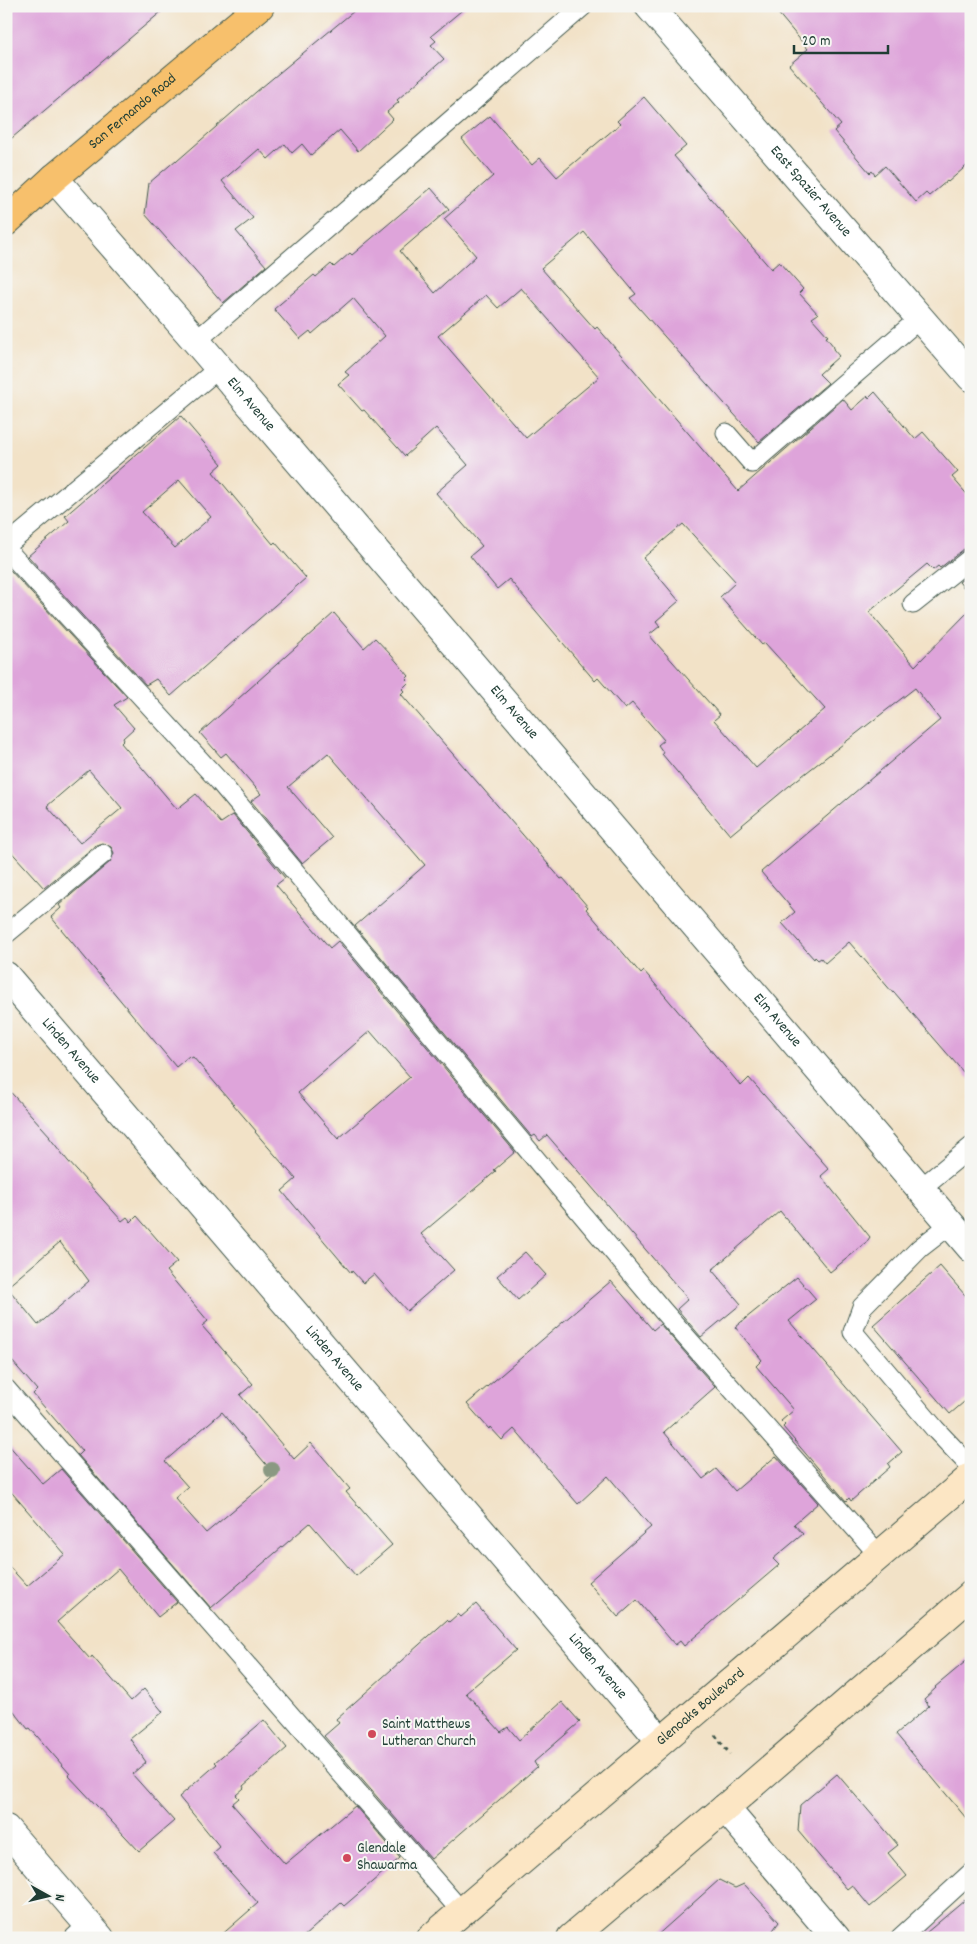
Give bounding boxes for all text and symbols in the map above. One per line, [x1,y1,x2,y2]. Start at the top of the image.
scale bar [794,22,888,54]
text: 20 m [802,31,830,53]
street label: San Fernando Road [84,69,182,155]
street label: East Spazier Avenue [764,141,856,243]
street label: Elm Avenue [221,373,280,437]
street label: Elm Avenue [484,681,543,745]
street label: Elm Avenue [747,989,806,1053]
street label: Linden Avenue [36,1013,105,1089]
street label: Linden Avenue [299,1321,369,1397]
street label: Linden Avenue [563,1629,632,1705]
street label: Glenoaks Boulevard [652,1663,750,1752]
place label: Saint Matthews Lutheran Church [382,1714,476,1753]
marker: Saint Matthews Lutheran Church [366,1728,378,1740]
place label: Glendale Shawarma [357,1838,418,1877]
marker: Glendale Shawarma [341,1852,353,1864]
north arrow [22,1872,72,1922]
text: N [48,1893,69,1902]

